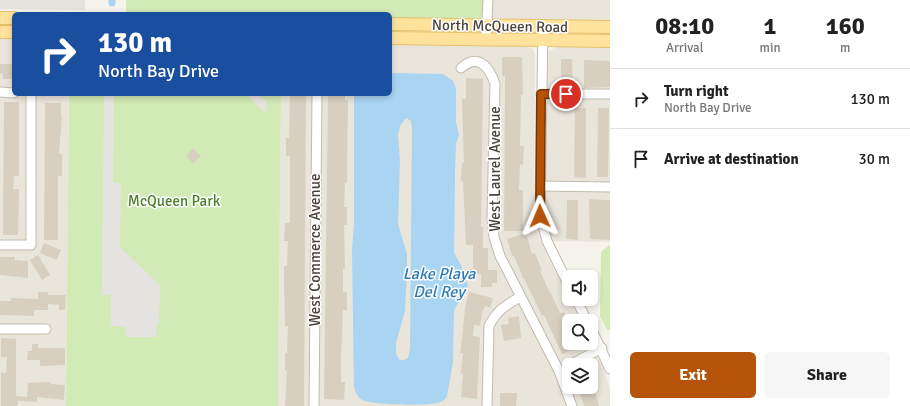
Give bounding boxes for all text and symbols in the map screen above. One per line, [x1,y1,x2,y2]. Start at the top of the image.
text: 08:10 [655,11,714,41]
text: 1 [764,11,776,41]
text: 160 [826,11,865,41]
street label: North McQueen Road [432,16,568,36]
text: 130 m [98,26,172,60]
icon: right [32,28,84,80]
text: Arrival [666,40,703,56]
text: min [760,40,781,56]
text: m [840,40,850,56]
text: North Bay Drive [98,60,219,82]
pin [549,77,583,111]
text: Turn right [664,82,729,100]
icon: arrive [555,83,577,105]
icon: right [630,88,652,110]
text: 130 m [850,90,890,108]
text: North Bay Drive [664,100,751,116]
street label: West Laurel Avenue [486,106,504,232]
icon: arrive [630,148,652,170]
text: Arrive at destination [664,150,799,168]
text: 30 m [859,150,890,168]
street label: West Commerce Avenue [306,174,324,326]
park label: McQueen Park [128,192,221,210]
position arrow [519,195,561,237]
water label: Lake Playa Del Rey [403,264,476,302]
map controls [562,270,598,394]
button: sound [562,270,598,306]
button: search [562,314,598,350]
button: Exit [630,352,756,398]
button: Share [764,352,890,398]
button: layers [562,358,598,394]

